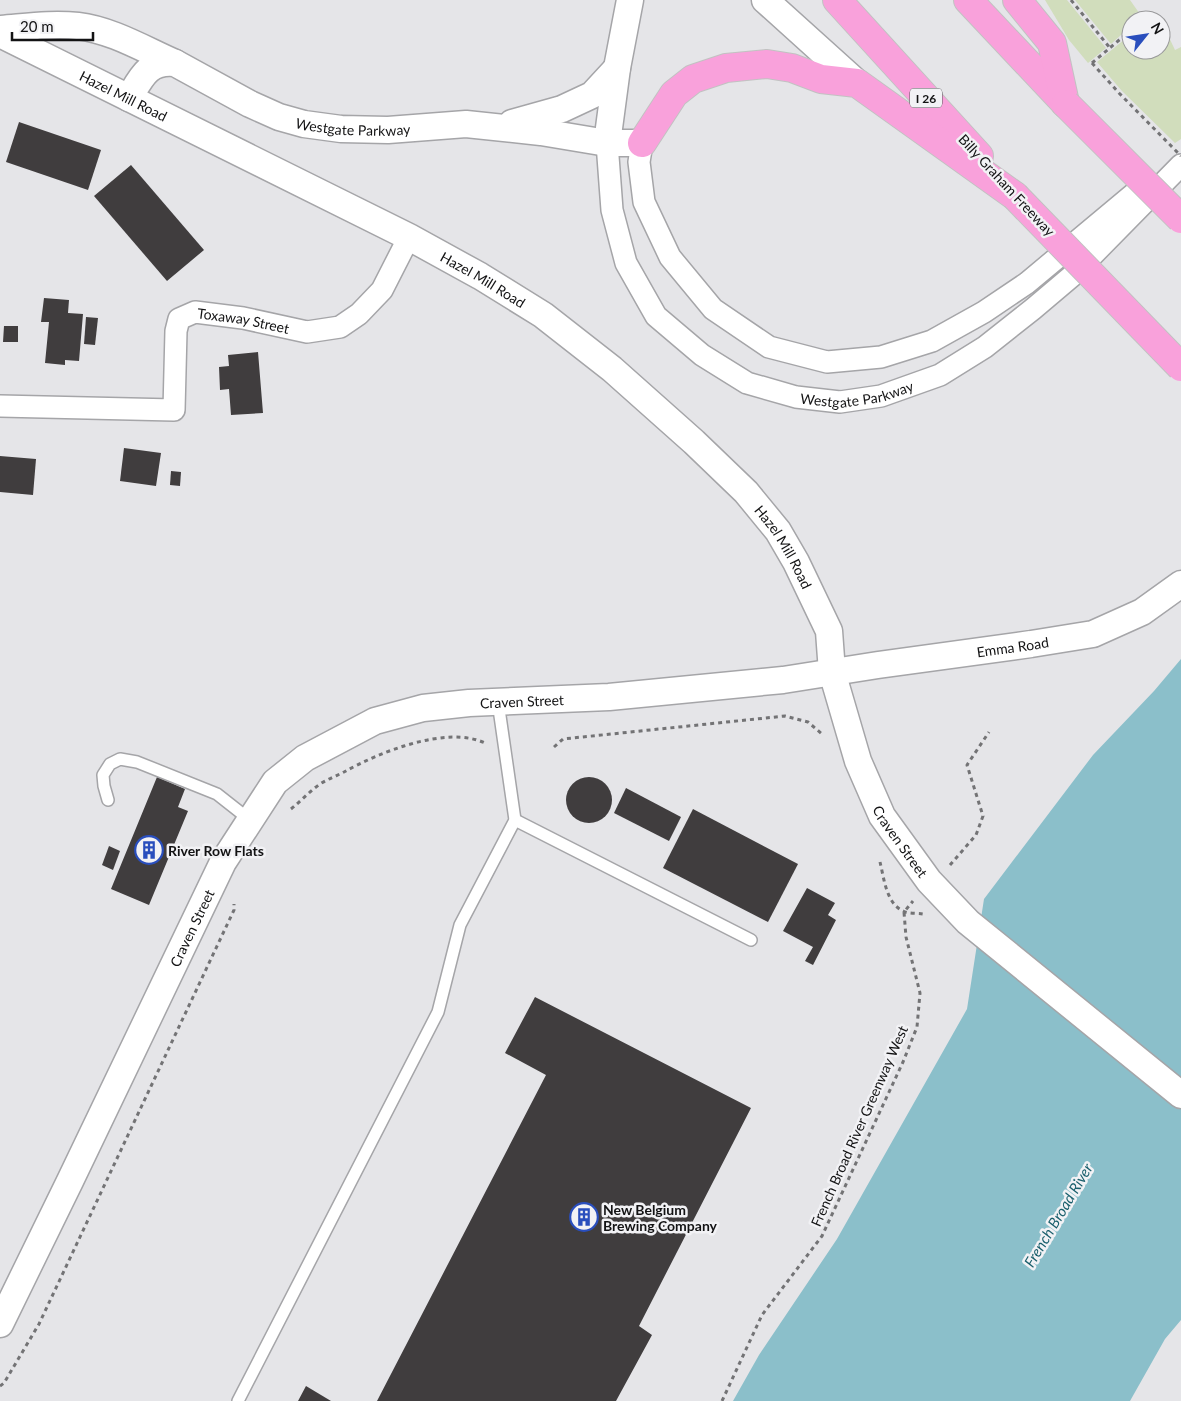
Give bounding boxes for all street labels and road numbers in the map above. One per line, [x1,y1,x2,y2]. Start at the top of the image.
street label: Hazel Mill Road [77,66,170,124]
road number: I 26 [910,89,942,108]
street label: Westgate Parkway [294,114,412,139]
street label: Billy Graham Freeway [955,131,1059,240]
street label: Hazel Mill Road [438,248,529,311]
street label: Toxaway Street [196,304,291,336]
street label: Westgate Parkway [799,377,916,410]
street label: Hazel Mill Road [751,501,816,591]
street label: Emma Road [975,633,1050,660]
street label: Craven Street [480,690,564,711]
street label: Craven Street [870,803,932,880]
street label: Craven Street [166,886,217,969]
street label: French Broad River Greenway West [807,1023,911,1229]

